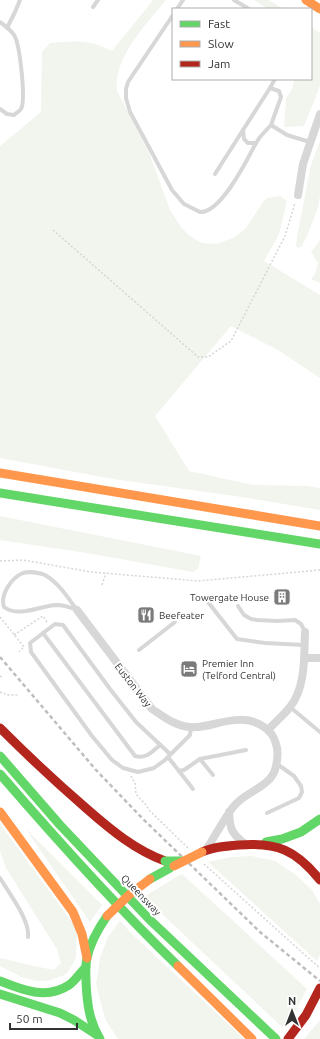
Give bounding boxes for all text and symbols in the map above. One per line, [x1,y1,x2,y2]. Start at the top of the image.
legend [172,8,312,80]
text: Fast [208,17,230,30]
text: Slow [208,37,234,50]
text: Jam [208,57,230,70]
building icon: Towergate House [272,587,292,607]
place label: Towergate House [190,592,269,603]
restaurant icon: Beefeater [136,605,156,625]
place label: Beefeater [159,610,204,621]
place label: Premier Inn (Telford Central) [202,658,276,681]
hotel icon: Premier Inn (Telford Central) [179,659,199,679]
street label: Euston Way [113,661,154,709]
street label: Queensway [119,872,163,918]
north arrow [272,991,312,1031]
text: N [288,995,296,1007]
scale bar [10,1005,77,1031]
text: 50 m [16,1012,43,1025]

